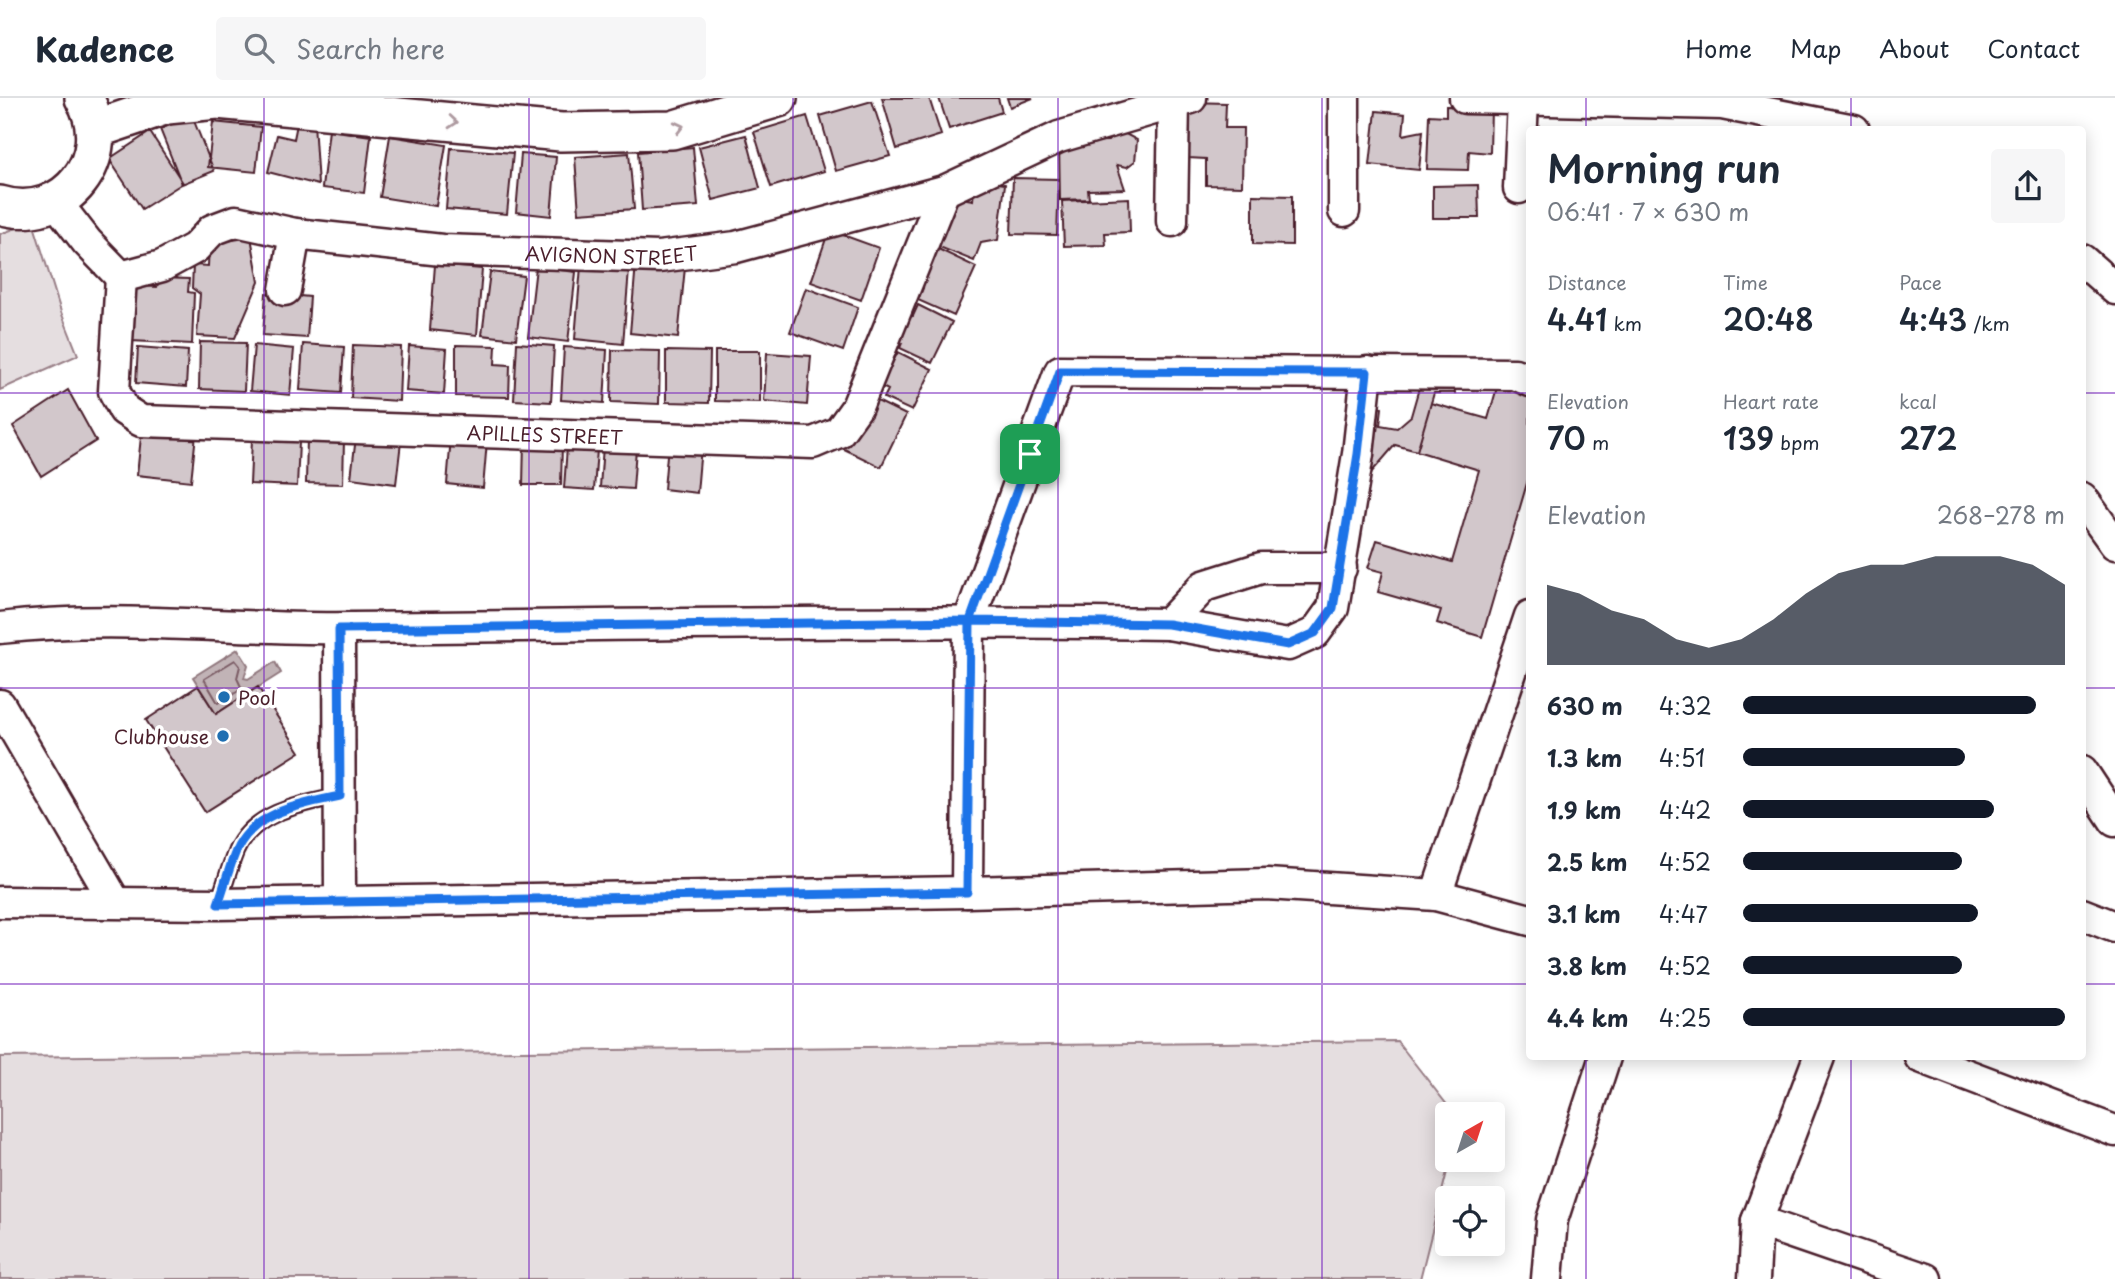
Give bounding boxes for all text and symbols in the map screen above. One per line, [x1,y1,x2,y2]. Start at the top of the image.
search box [216,17,706,80]
text: Kadence [35,23,174,73]
icon: search [240,29,278,67]
text: Search here [296,29,445,68]
text: Home [1685,30,1752,66]
text: Map [1790,30,1841,66]
text: About [1879,30,1949,66]
text: Contact [1987,30,2080,66]
one-way arrow [447,114,458,129]
one-way arrow [673,121,685,135]
text: Morning run [1547,139,1781,196]
button: share [1991,149,2065,223]
text: 06:41 · 7 × 630 m [1547,194,1749,229]
street label: AVIGNON STREET [524,238,699,271]
text: Distance [1547,268,1627,296]
text: Time [1723,268,1768,296]
text: Pace [1899,268,1942,296]
text: 4.41 [1547,296,1607,341]
text: 20:48 [1723,296,1814,341]
text: 4:43 [1899,296,1967,341]
text: km [1607,309,1642,337]
text: /km [1967,309,2010,337]
text: Elevation [1547,387,1629,415]
text: Heart rate [1723,387,1819,415]
text: kcal [1899,387,1937,415]
text: 70 [1547,415,1586,460]
text: 139 [1723,415,1774,460]
text: 272 [1899,415,1957,460]
street label: APILLES STREET [466,418,624,451]
pin [1000,424,1060,484]
text: m [1586,428,1609,456]
text: bpm [1774,428,1820,456]
icon: arrive [1011,435,1049,473]
text: Elevation [1547,497,1646,532]
text: 268–278 m [1937,497,2065,532]
place label: Pool [238,683,276,711]
text: 630 m [1547,688,1623,723]
text: 4:32 [1659,688,1712,723]
marker: Pool [216,689,232,705]
place label: Clubhouse [114,722,209,750]
marker: Clubhouse [215,728,231,744]
text: 1.3 km [1547,740,1622,775]
text: 4:51 [1659,740,1705,775]
text: 1.9 km [1547,792,1621,827]
text: 4:42 [1659,792,1711,827]
text: 2.5 km [1547,844,1627,879]
text: 4:52 [1659,844,1711,879]
text: 3.1 km [1547,896,1621,931]
text: 4:47 [1659,896,1708,931]
text: 3.8 km [1547,948,1627,983]
text: 4:52 [1659,948,1711,983]
text: 4.4 km [1547,1000,1628,1035]
text: 4:25 [1659,1000,1711,1035]
north arrow [1435,1102,1505,1172]
map controls [1435,1102,1505,1256]
button: locate [1435,1186,1505,1256]

